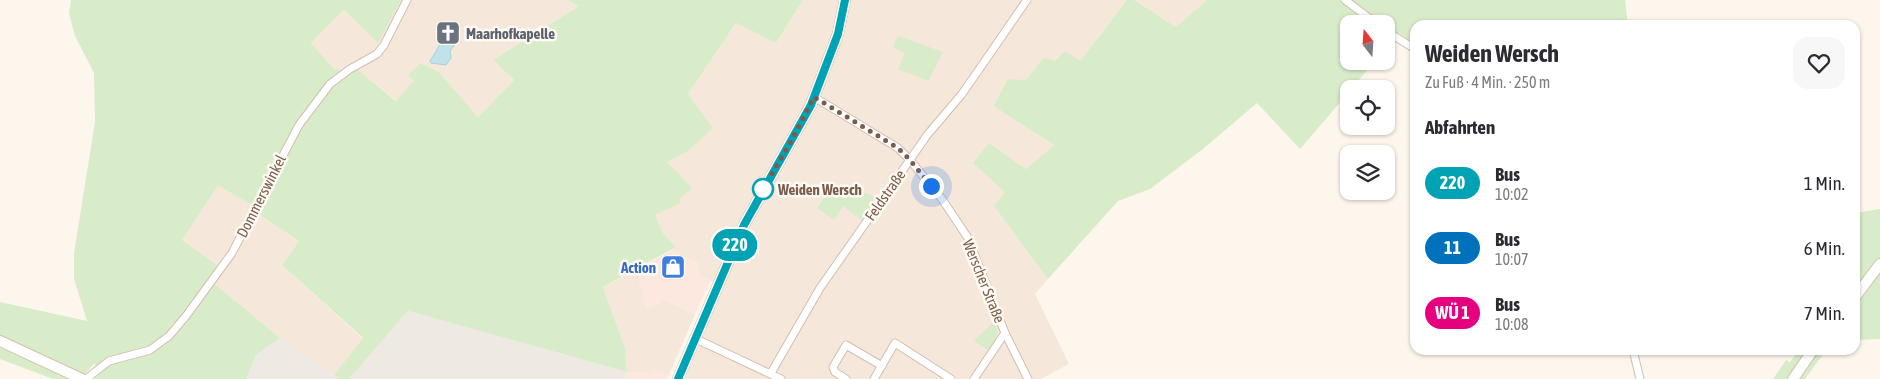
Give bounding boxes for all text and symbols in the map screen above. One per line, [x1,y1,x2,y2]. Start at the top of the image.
north arrow [1340,15,1395,70]
map controls [1340,15,1395,200]
church icon: Maarhofkapelle [435,20,461,46]
place label: Maarhofkapelle [466,25,555,42]
button: heart [1793,37,1845,89]
text: Weiden Wersch [1425,40,1559,67]
text: Zu Fuß · 4 Min. · 250 m [1425,73,1550,91]
button: locate [1340,80,1395,135]
text: Abfahrten [1425,116,1495,138]
button: layers [1340,145,1395,200]
street label: Dommerswinkel [233,152,289,240]
text: Bus [1495,163,1520,185]
street label: Feldstraße [861,166,909,224]
text: 220 [1440,172,1465,193]
text: 1 Min. [1804,172,1845,194]
your location [919,174,944,199]
marker: Weiden Wersch [752,178,774,200]
place label: Weiden Wersch [777,181,862,198]
text: 10:02 [1495,185,1529,203]
text: Bus [1495,228,1520,250]
line badge: 220 [706,229,764,261]
text: 220 [722,234,748,255]
street label: Werscher Straße [960,237,1009,325]
text: 11 [1444,237,1461,258]
text: 6 Min. [1804,237,1845,259]
text: 10:07 [1495,250,1529,268]
shop icon: Action [660,254,686,280]
place label: Action [620,259,656,276]
text: Bus [1495,293,1520,315]
text: WÜ 1 [1435,302,1470,323]
text: 7 Min. [1804,302,1845,324]
text: 10:08 [1495,315,1529,333]

